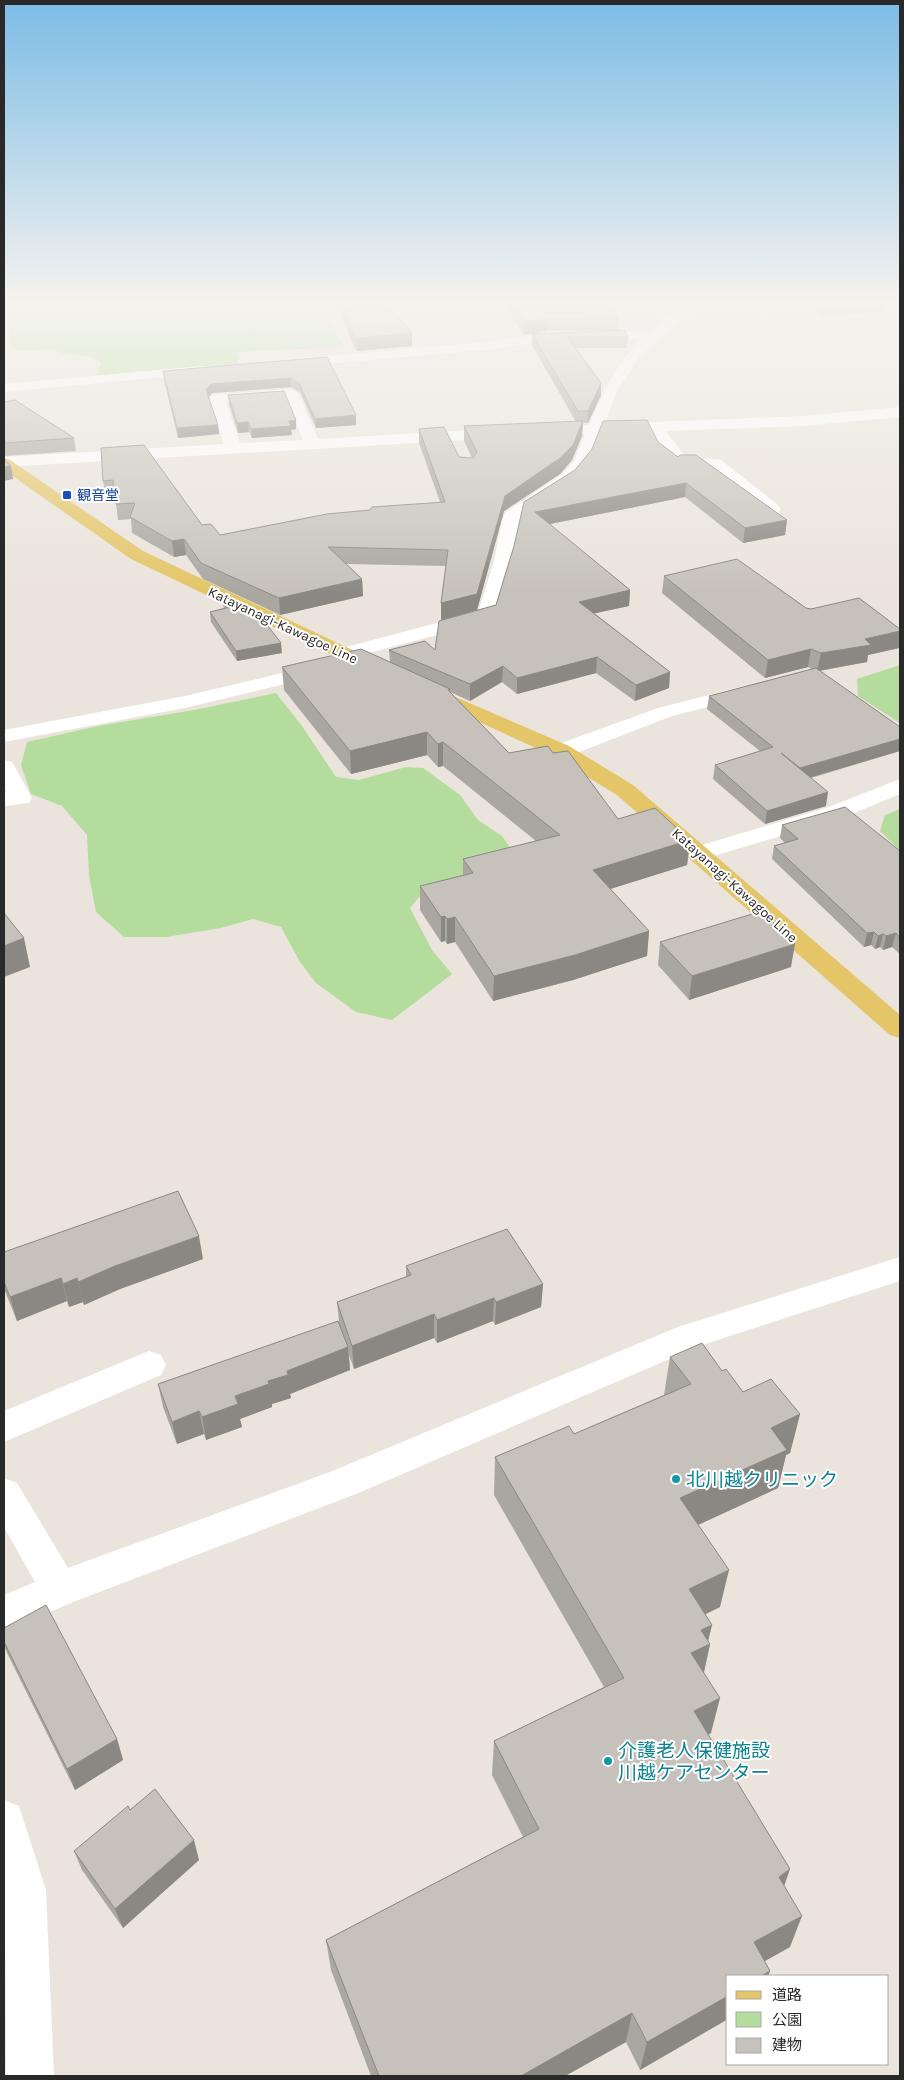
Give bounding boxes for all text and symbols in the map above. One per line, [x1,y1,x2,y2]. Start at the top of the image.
place label: 観音堂 [77,487,119,504]
marker: 観音堂 [61,489,73,501]
street label: Katayanagi-Kawagoe Line [205,583,360,668]
street label: Katayanagi-Kawagoe Line [668,825,801,946]
place label: 北川越クリニック [686,1469,838,1491]
marker: 北川越クリニック [670,1473,682,1485]
place label: 介護老人保健施設 川越ケアセンター [618,1740,770,1784]
marker: 介護老人保健施設 川越ケアセンター [602,1755,614,1767]
legend [726,1975,889,2065]
text: 道路 [772,1986,802,2004]
text: 公園 [772,2011,802,2029]
text: 建物 [772,2036,802,2054]

